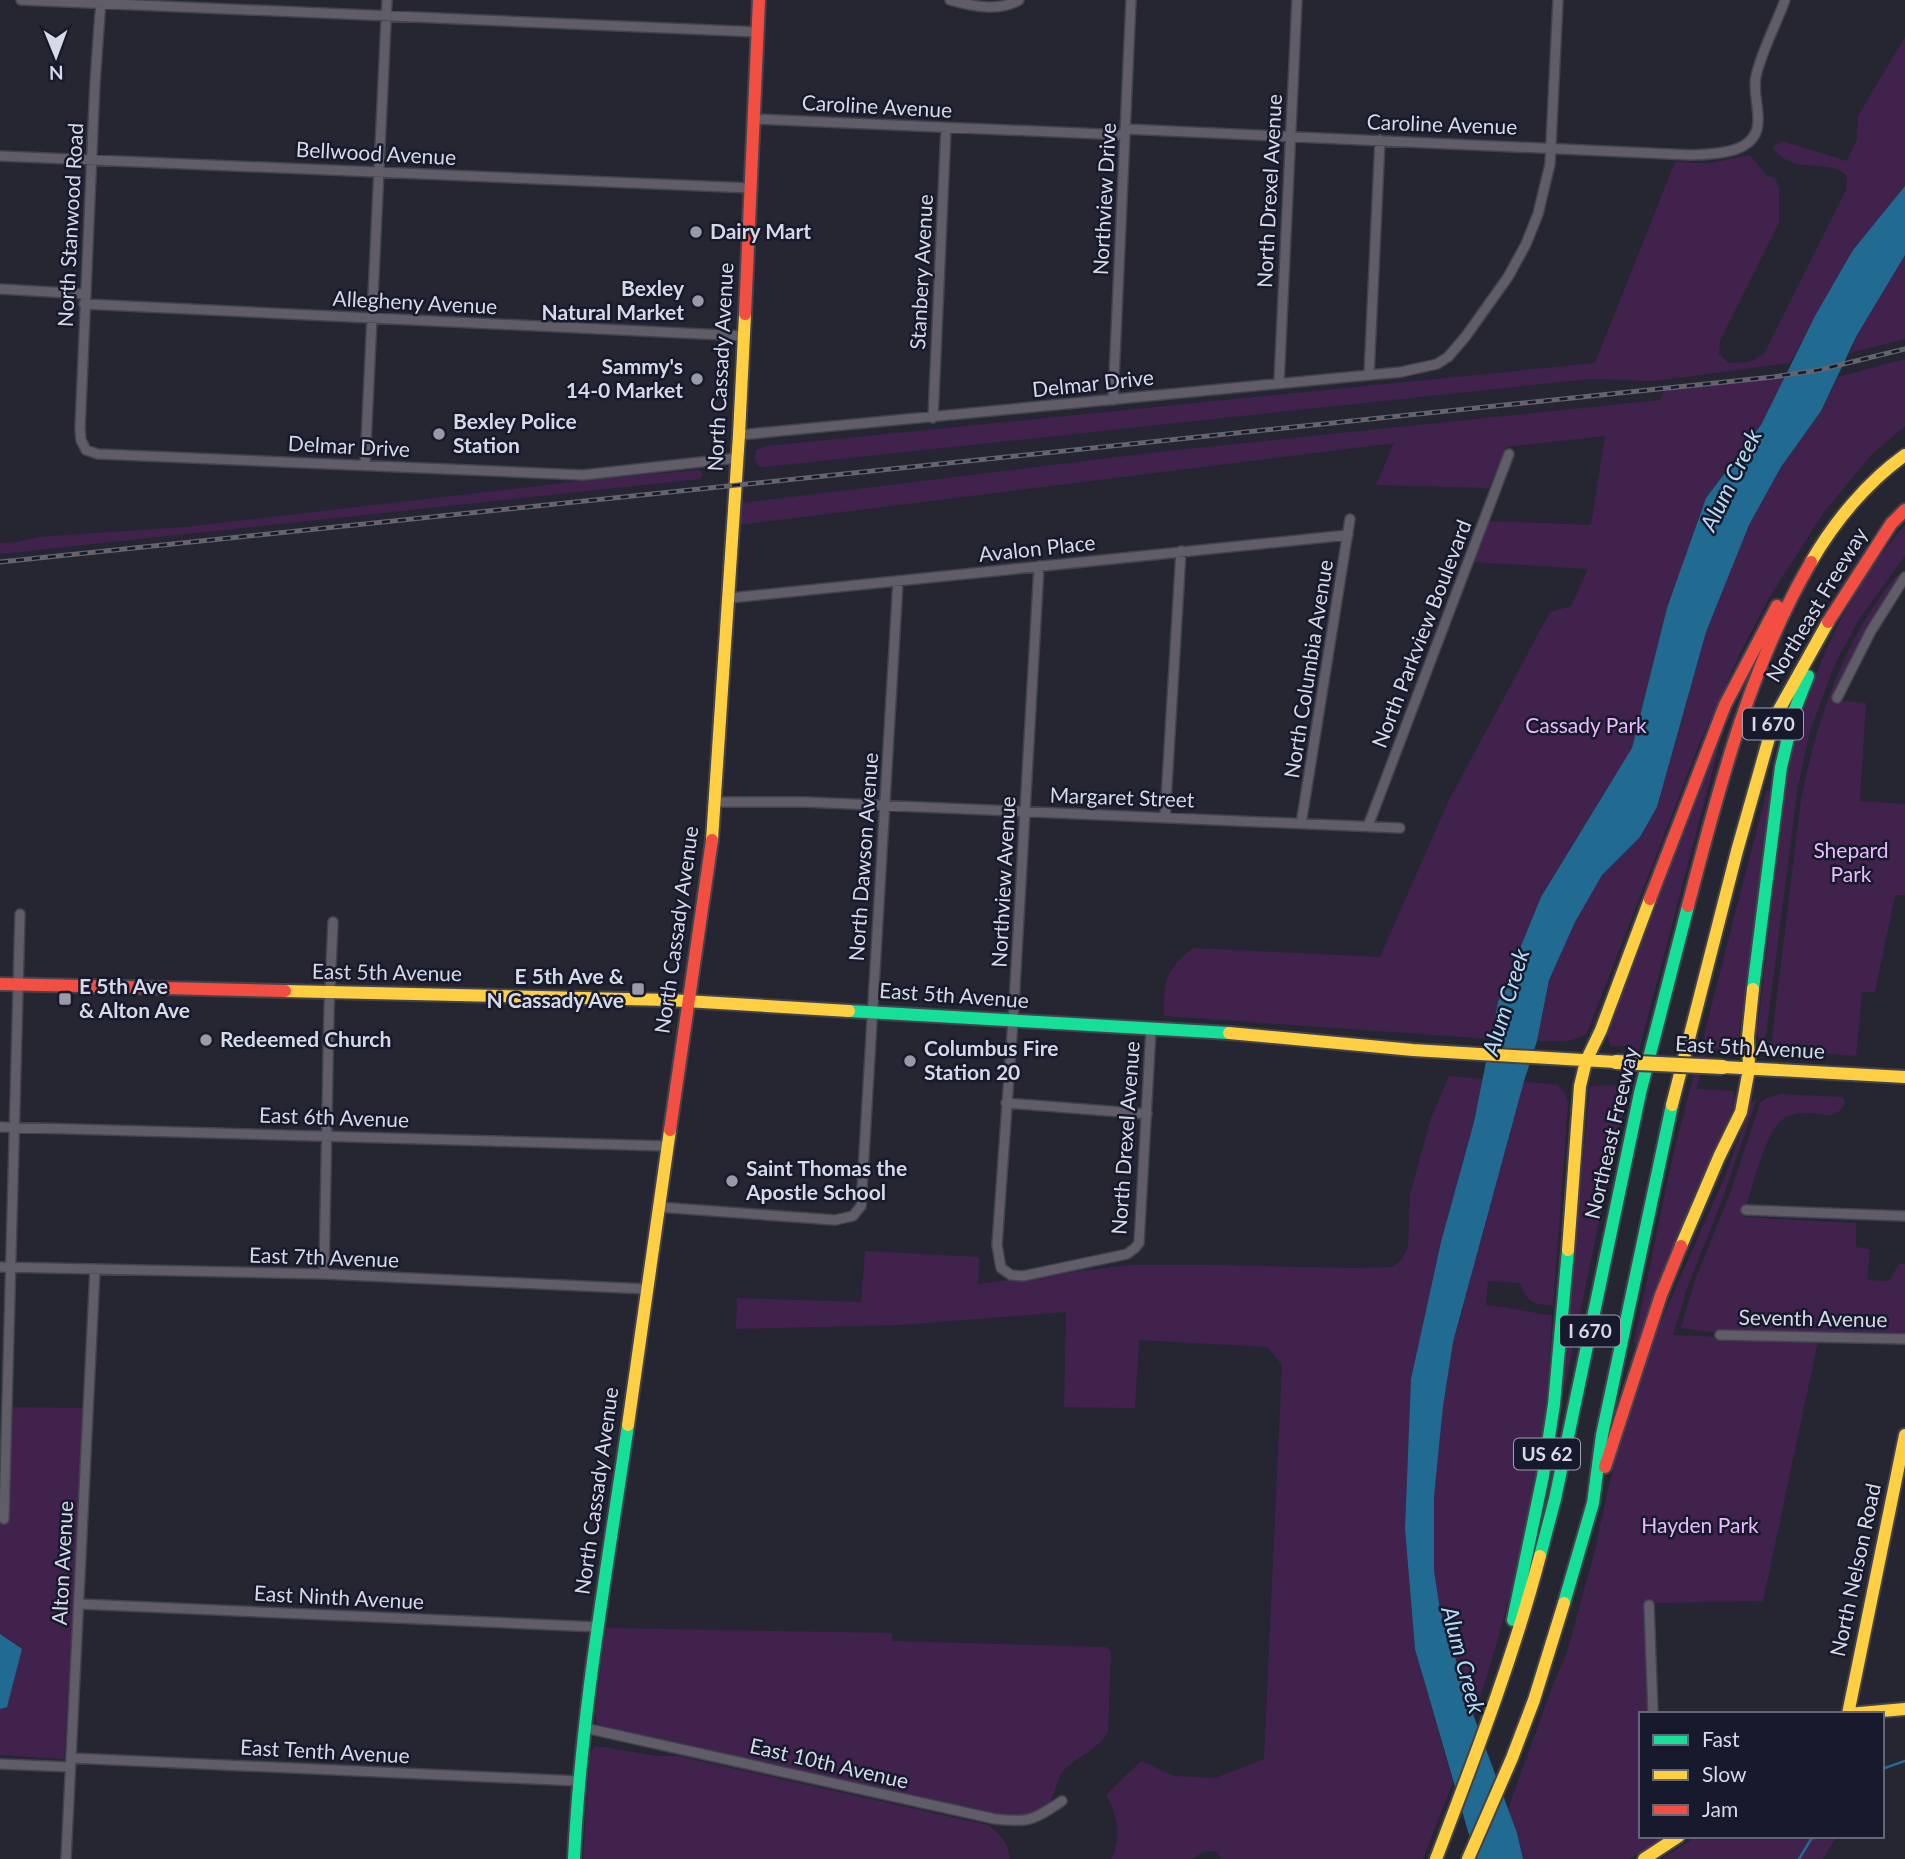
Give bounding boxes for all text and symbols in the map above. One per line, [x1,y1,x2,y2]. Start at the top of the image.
north arrow [21,21,91,91]
text: N [49,62,64,85]
street label: Caroline Avenue [801,89,953,122]
street label: North Drexel Avenue [1251,93,1286,288]
street label: Caroline Avenue [1366,108,1518,139]
street label: North Stanwood Road [52,122,87,328]
street label: Northview Drive [1087,122,1120,276]
street label: Bellwood Avenue [295,136,457,169]
street label: Stanbery Avenue [904,194,937,350]
place label: Dairy Mart [710,218,811,243]
marker: Dairy Mart [688,224,704,240]
street label: North Cassady Avenue [702,262,737,472]
place label: Bexley Natural Market [542,275,685,324]
street label: Allegheny Avenue [332,285,498,318]
marker: Bexley Natural Market [690,293,706,309]
place label: Sammy's 14-0 Market [566,353,683,402]
street label: Delmar Drive [1031,364,1155,401]
marker: Sammy's 14-0 Market [689,371,705,387]
place label: Bexley Police Station [453,408,577,457]
water label: Alum Creek [1693,423,1767,536]
marker: Bexley Police Station [431,426,447,442]
street label: Delmar Drive [287,430,411,461]
street label: North Parkview Boulevard [1366,516,1476,751]
street label: Northeast Freeway [1760,522,1872,686]
street label: Avalon Place [977,529,1096,566]
street label: North Columbia Avenue [1278,558,1337,780]
road number: I 670 [1743,708,1803,740]
park label: Cassady Park [1525,712,1647,737]
street label: North Dawson Avenue [843,752,882,962]
street label: Margaret Street [1049,781,1195,812]
street label: Northview Avenue [986,796,1019,968]
street label: North Cassady Avenue [649,824,702,1035]
park label: Shepard Park [1813,837,1889,886]
water label: Alum Creek [1475,944,1535,1059]
street label: East 5th Avenue [312,958,462,985]
place label: E 5th Ave & N Cassady Ave [487,963,625,1012]
place label: E 5th Ave & Alton Ave [79,973,190,1022]
street label: East 5th Avenue [878,977,1030,1012]
marker: E 5th Ave & N Cassady Ave [630,981,646,997]
marker: E 5th Ave & Alton Ave [57,991,73,1007]
place label: Redeemed Church [220,1026,391,1051]
street label: East 5th Avenue [1674,1030,1826,1063]
marker: Redeemed Church [198,1032,214,1048]
place label: Columbus Fire Station 20 [924,1035,1058,1084]
street label: North Drexel Avenue [1105,1040,1144,1236]
street label: Northeast Freeway [1579,1044,1643,1221]
marker: Columbus Fire Station 20 [902,1053,918,1069]
street label: East 6th Avenue [259,1101,409,1132]
place label: Saint Thomas the Apostle School [745,1155,907,1204]
marker: Saint Thomas the Apostle School [724,1173,740,1189]
street label: East 7th Avenue [249,1241,399,1272]
street label: Seventh Avenue [1738,1304,1888,1331]
road number: I 670 [1560,1316,1620,1346]
street label: North Cassady Avenue [569,1385,622,1596]
road number: US 62 [1514,1438,1580,1470]
street label: North Nelson Road [1824,1481,1885,1659]
street label: Alton Avenue [46,1500,77,1626]
park label: Hayden Park [1641,1512,1759,1537]
street label: East Ninth Avenue [253,1580,425,1613]
water label: Alum Creek [1436,1602,1492,1717]
legend [1639,1712,1884,1838]
text: Fast [1702,1726,1740,1751]
street label: East 10th Avenue [747,1732,911,1793]
street label: East Tenth Avenue [240,1734,410,1767]
text: Slow [1702,1761,1747,1786]
text: Jam [1702,1796,1738,1821]

